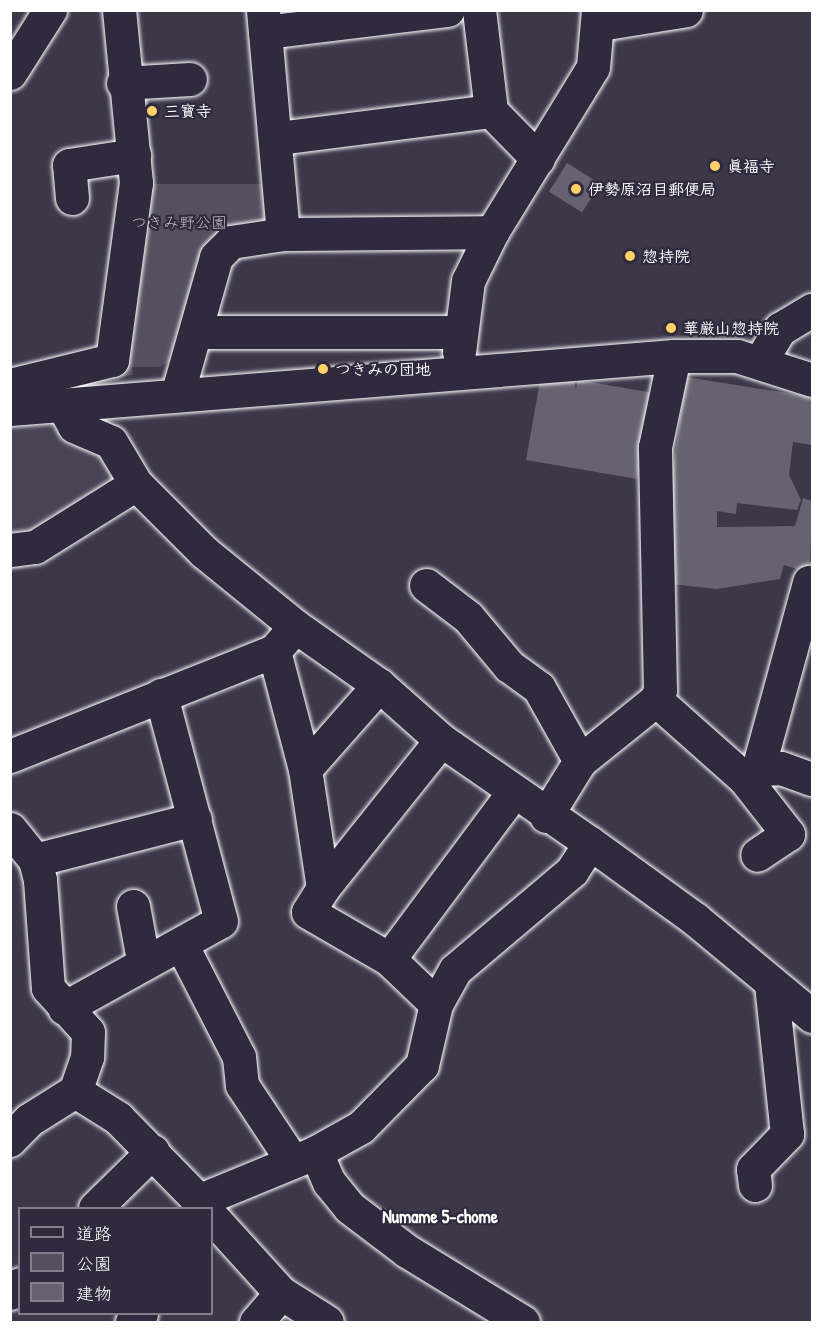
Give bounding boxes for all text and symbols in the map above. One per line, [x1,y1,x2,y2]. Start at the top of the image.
place label: 三寶寺 [164,101,212,121]
marker: 三寶寺 [145,104,159,118]
place label: 眞福寺 [727,156,775,176]
marker: 眞福寺 [708,159,722,173]
place label: 伊勢原沼目郵便局 [588,179,716,199]
marker: 伊勢原沼目郵便局 [569,182,583,196]
park label: つきみ野公園 [131,212,227,232]
place label: 惣持院 [642,246,690,266]
marker: 惣持院 [623,249,637,263]
place label: 華厳山惣持院 [683,318,779,338]
marker: 華厳山惣持院 [664,321,678,335]
place label: つきみの団地 [335,359,431,379]
marker: つきみの団地 [316,362,330,376]
district label: Numame 5-chome [382,1206,498,1228]
legend [18,1207,213,1315]
text: 道路 [76,1221,112,1246]
text: 公園 [76,1251,112,1276]
text: 建物 [76,1281,112,1306]

